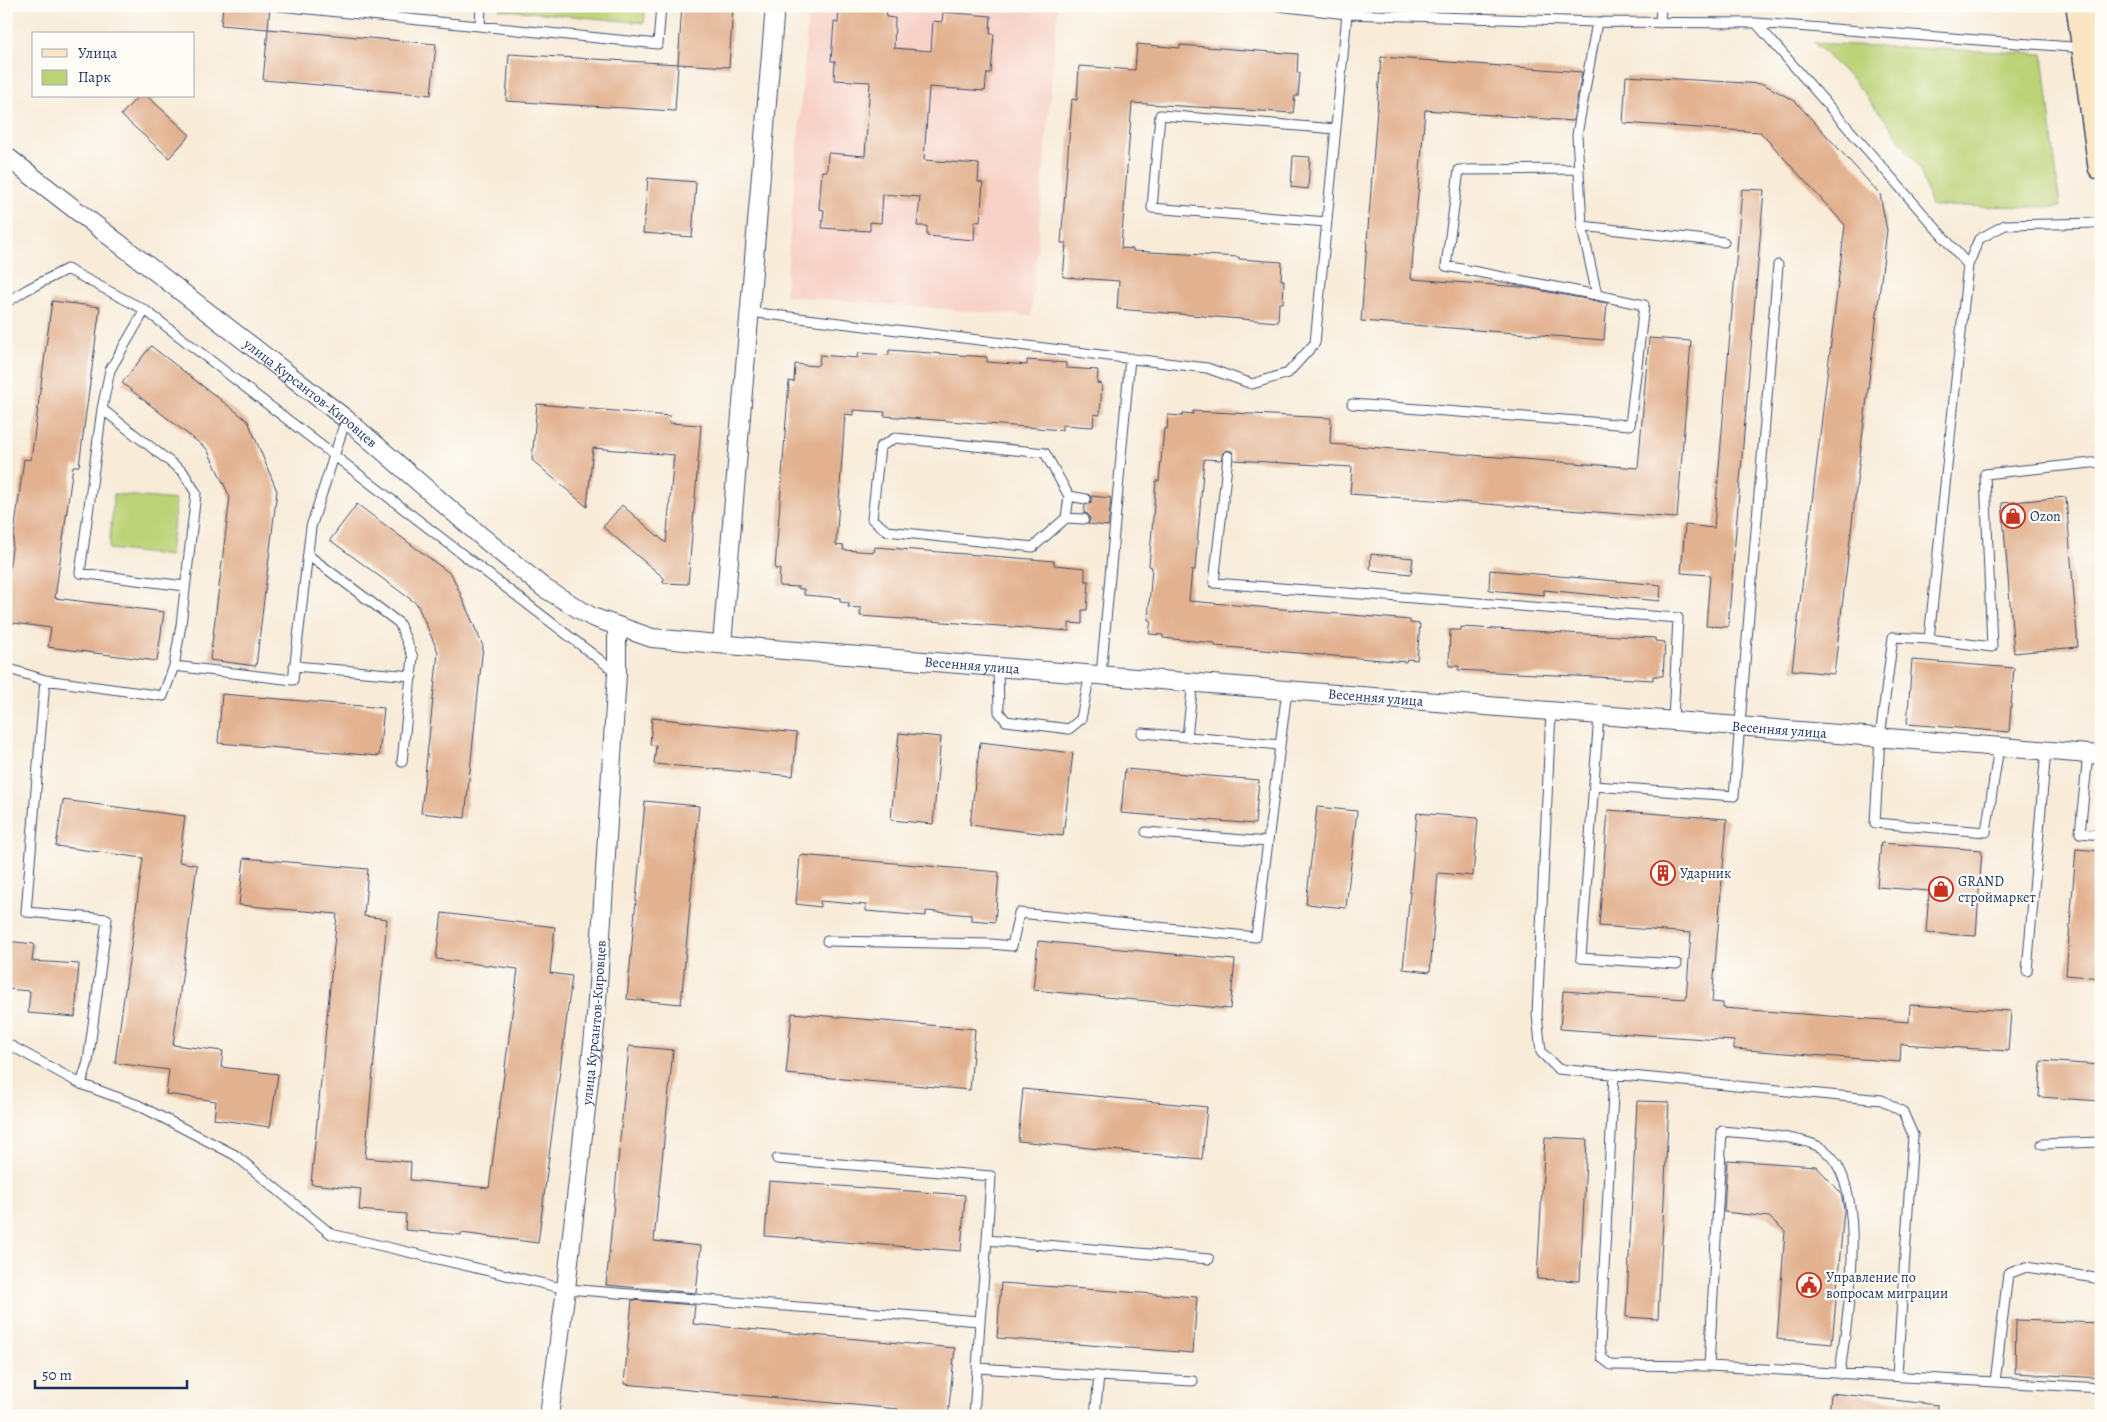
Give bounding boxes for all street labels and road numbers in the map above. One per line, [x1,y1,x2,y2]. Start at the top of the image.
street label: улица Курсантов-Кировцев [239,333,382,452]
street label: Весенняя улица [924,652,1021,678]
street label: Весенняя улица [1327,684,1425,710]
street label: Весенняя улица [1731,716,1828,743]
street label: улица Курсантов-Кировцев [577,939,610,1107]

